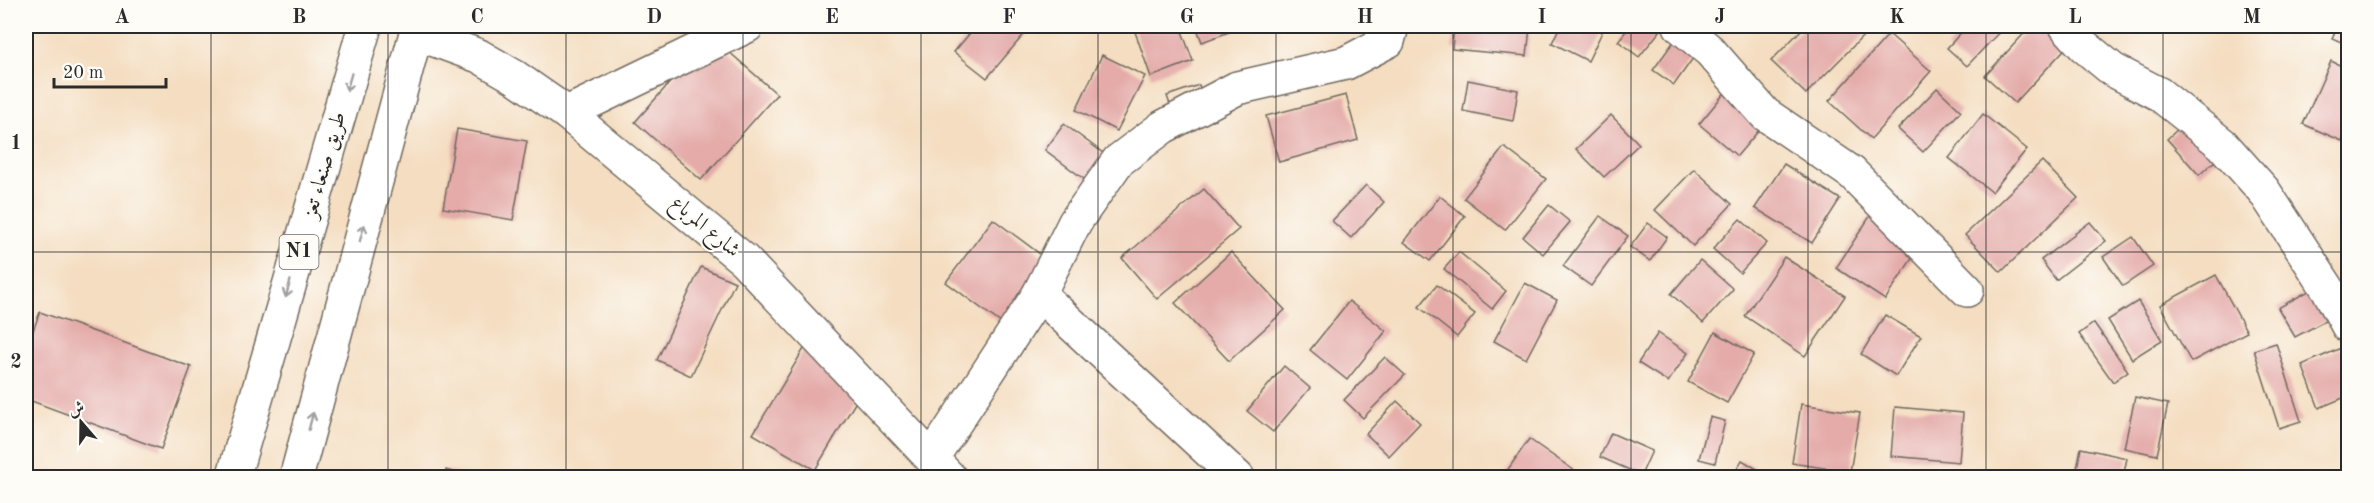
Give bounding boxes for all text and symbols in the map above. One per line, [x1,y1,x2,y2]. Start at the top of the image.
text: A [114,8,130,28]
text: B [292,8,306,28]
text: C [470,8,484,28]
text: D [646,8,662,28]
text: E [825,8,839,28]
text: F [1002,8,1016,28]
text: G [1180,8,1194,28]
text: H [1357,8,1373,28]
text: I [1538,8,1546,28]
text: J [1715,8,1726,28]
text: K [1889,8,1905,28]
text: L [2068,8,2082,28]
text: M [2243,8,2261,28]
scale bar [54,51,166,89]
text: 20 m [63,64,103,82]
one-way arrow [343,72,354,91]
street label: طريق صنعاء تعز [299,110,351,223]
text: 1 [10,134,22,154]
street label: شارع المرباع [662,192,744,266]
one-way arrow [357,224,368,243]
road number: N1 [280,235,318,269]
one-way arrow [282,279,293,298]
text: 2 [10,353,22,373]
north arrow [51,392,111,452]
text: ش [66,400,87,420]
one-way arrow [306,412,318,431]

